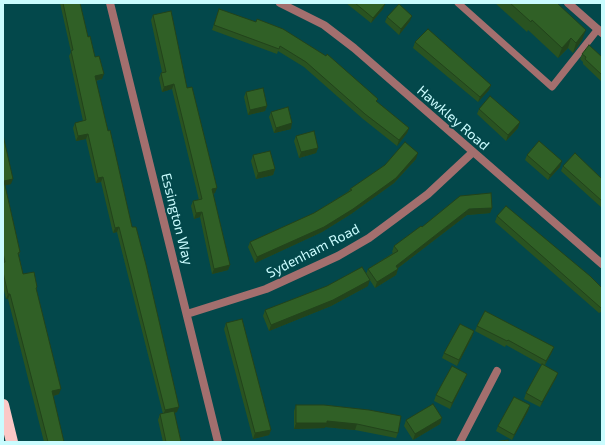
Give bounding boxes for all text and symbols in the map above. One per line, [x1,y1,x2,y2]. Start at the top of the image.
street label: Hawkley Road [413,82,493,154]
street label: Essington Way [157,171,197,267]
street label: Sydenham Road [264,220,362,282]

